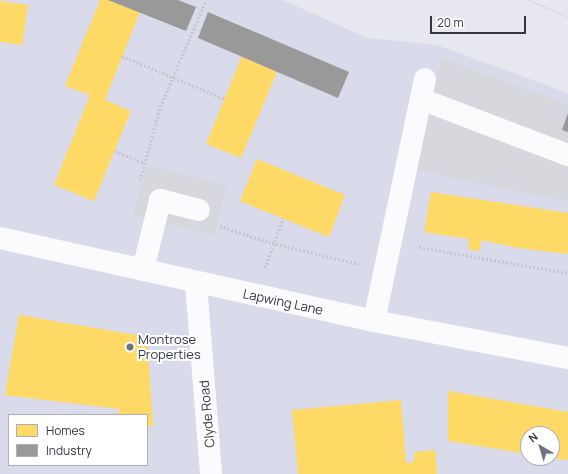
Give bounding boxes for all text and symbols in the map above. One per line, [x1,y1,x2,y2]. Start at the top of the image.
scale bar [432,8,528,34]
text: 20 m [437,14,464,31]
street label: Lapwing Lane [242,286,324,318]
place label: Montrose Properties [138,332,201,363]
marker: Montrose Properties [125,342,135,352]
street label: Clyde Road [196,380,218,448]
legend [8,414,148,466]
text: Homes [46,422,85,439]
north arrow [520,426,560,466]
text: N [525,429,541,445]
text: Industry [46,442,92,459]

